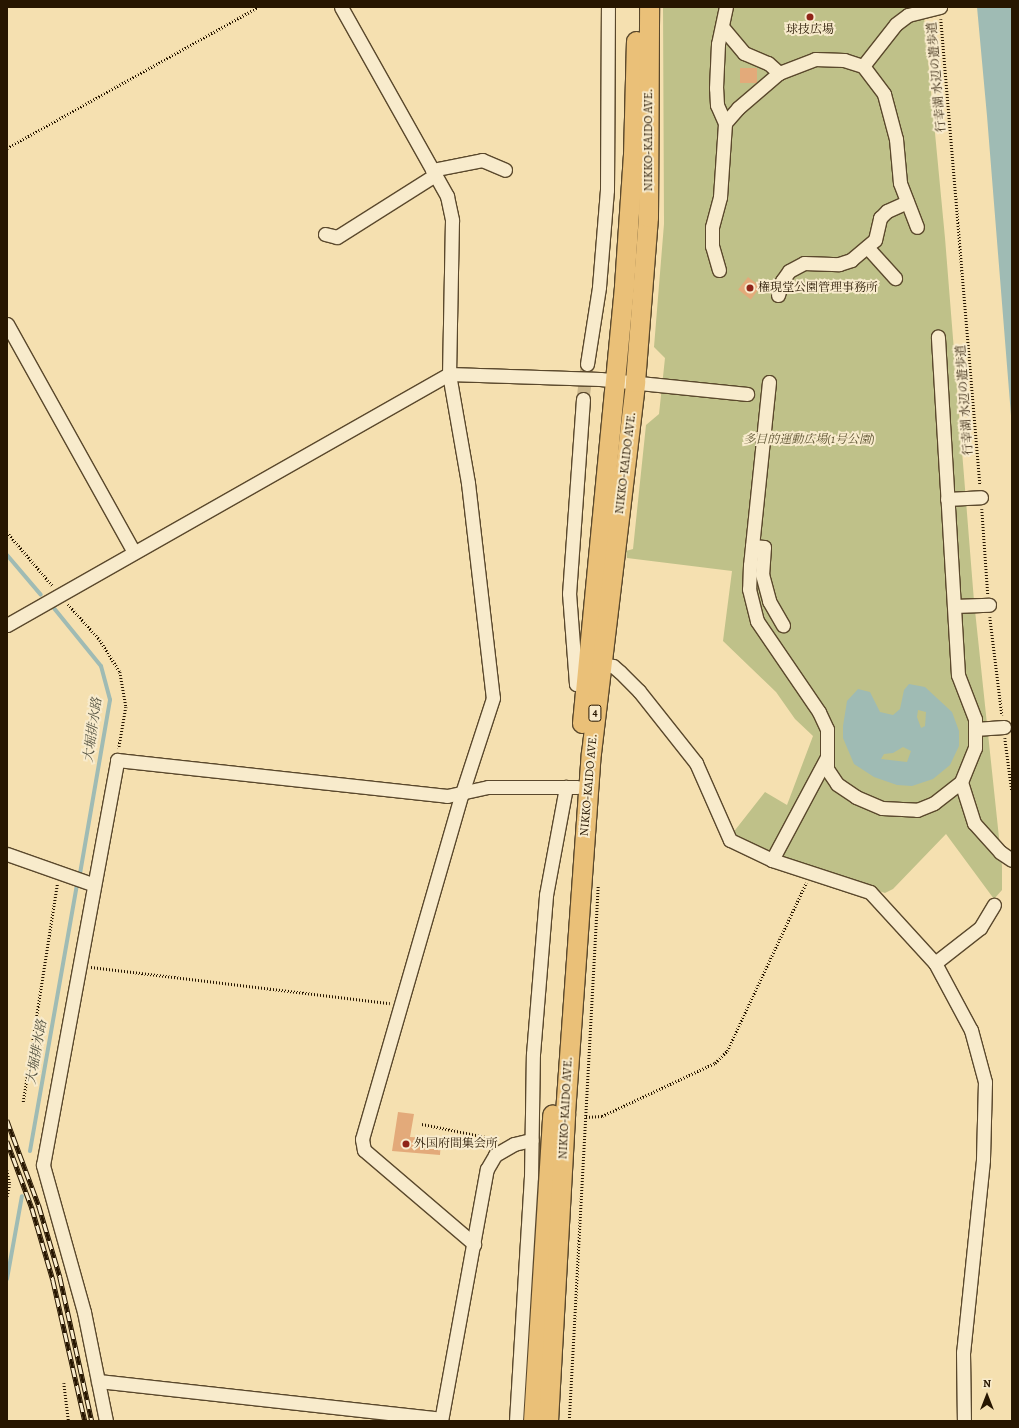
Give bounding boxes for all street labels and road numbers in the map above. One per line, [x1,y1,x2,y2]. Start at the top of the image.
street label: 行幸湖 水辺の遊歩道 [925,21,949,133]
street label: NIKKO-KAIDO AVE. [642,89,656,191]
street label: 行幸湖 水辺の遊歩道 [954,344,976,456]
street label: NIKKO-KAIDO AVE. [613,411,639,515]
road number: 4 [588,704,602,722]
street label: NIKKO-KAIDO AVE. [577,733,601,837]
street label: NIKKO-KAIDO AVE. [556,1056,576,1160]

